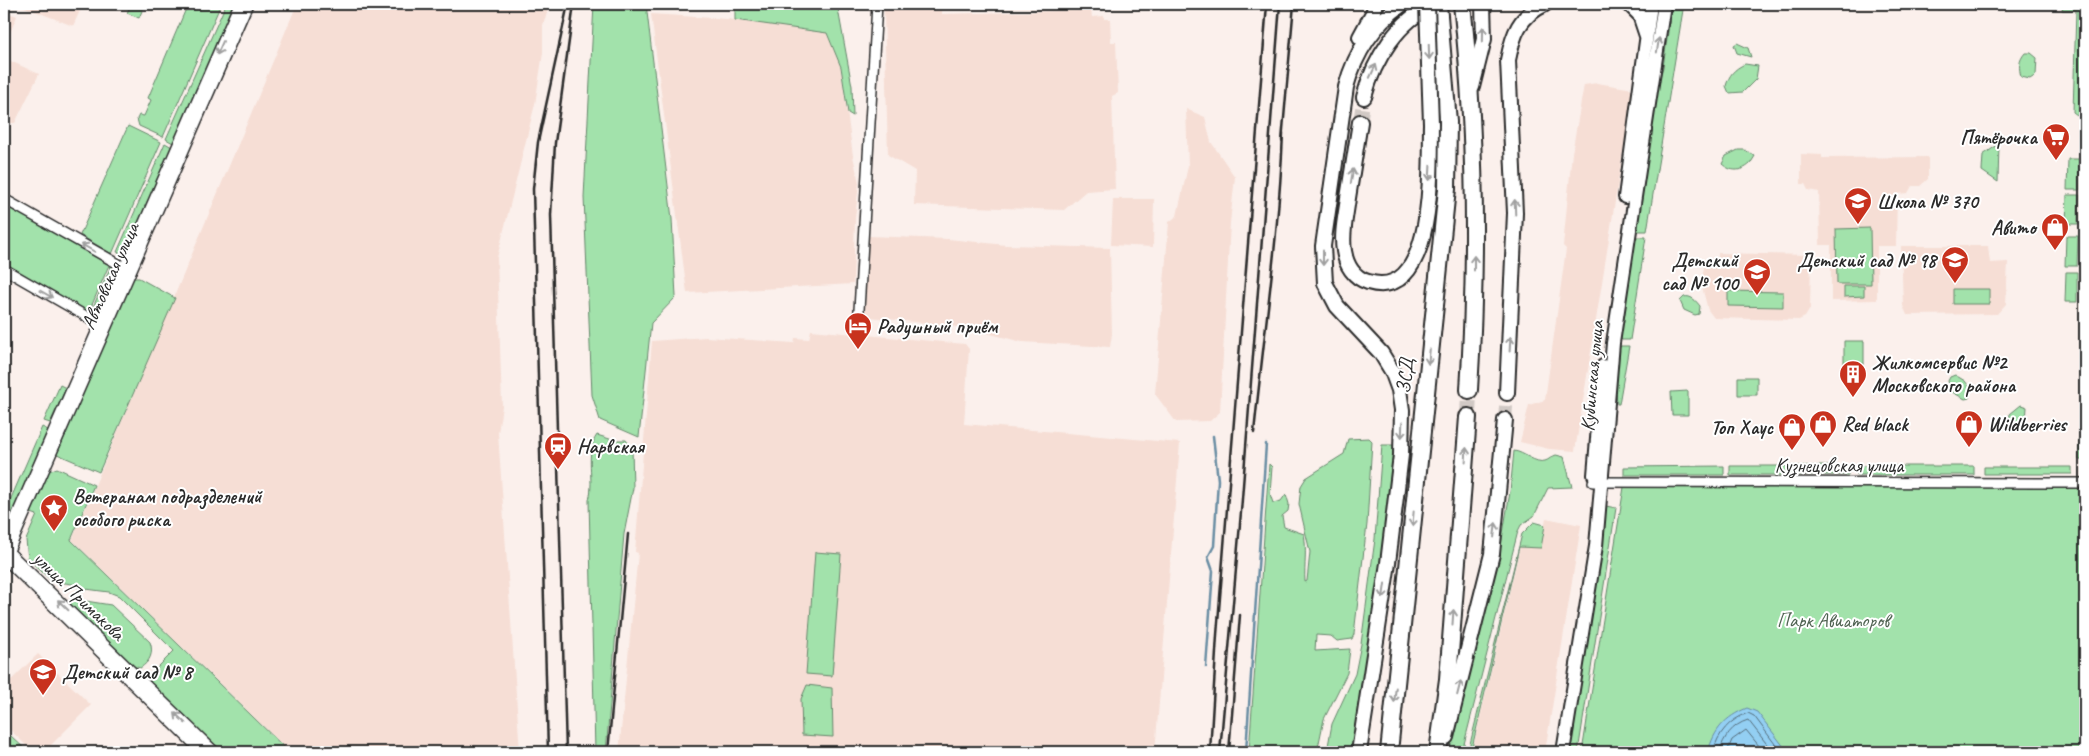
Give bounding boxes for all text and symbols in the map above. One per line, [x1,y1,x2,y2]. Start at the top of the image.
one-way arrow [1479,26,1488,42]
one-way arrow [1653,37,1663,53]
one-way arrow [214,40,224,55]
one-way arrow [1424,44,1434,60]
one-way arrow [1369,64,1379,79]
supermarket icon: Пятёрочка [2041,122,2071,161]
place label: Пятёрочка [1960,125,2038,150]
one-way arrow [1425,164,1434,180]
one-way arrow [1347,169,1357,185]
school or university icon: Школа № 370 [1843,186,1873,225]
place label: Школа № 370 [1877,189,1980,214]
one-way arrow [1510,200,1520,216]
shop icon: Авито [2040,212,2070,251]
place label: Авито [1991,215,2038,240]
street label: Автовская улица [75,217,145,333]
one-way arrow [82,243,96,253]
school or university icon: Детский сад № 98 [1940,245,1970,284]
place label: Детский сад № 100 [1661,248,1740,296]
place label: Детский сад № 98 [1797,248,1939,273]
one-way arrow [1318,249,1328,265]
one-way arrow [1469,255,1479,272]
school or university icon: Детский сад № 100 [1742,257,1772,296]
one-way arrow [38,289,52,299]
hotel icon: Радушный приём [843,311,873,350]
place label: Радушный приём [877,314,998,340]
street label: Кубинская улица [1575,318,1609,432]
one-way arrow [1505,337,1514,353]
one-way arrow [1424,349,1434,365]
place label: Жилкомсервис №2 Московского района [1872,350,2017,398]
street label: ЗСД [1391,355,1419,395]
building icon: Жилкомсервис №2 Московского района [1838,359,1868,398]
shop icon: Red black [1808,409,1838,448]
shop icon: Wildberries [1954,409,1984,448]
shop icon: Топ Хаус [1777,412,1807,451]
place label: Red black [1842,412,1909,437]
place label: Wildberries [1988,412,2068,437]
place label: Топ Хаус [1711,415,1774,440]
one-way arrow [1397,422,1407,438]
station icon: Нарвская [543,431,573,470]
place label: Нарвская [577,434,645,459]
one-way arrow [1461,447,1470,463]
street label: Кузнецовская улица [1775,453,1905,479]
place label: Ветеранам подразделений особого риска [73,484,263,532]
place icon: Ветеранам подразделений особого риска [39,493,69,532]
one-way arrow [1408,511,1418,527]
one-way arrow [1490,522,1500,538]
street label: улица Примакова [27,545,131,647]
one-way arrow [1379,583,1389,599]
one-way arrow [57,599,70,611]
park label: Парк Авиаторов [1777,608,1893,633]
one-way arrow [1448,609,1457,625]
school or university icon: Детский сад № 8 [28,657,58,696]
place label: Детский сад № 8 [62,660,195,685]
one-way arrow [1454,680,1464,696]
one-way arrow [1390,687,1400,703]
one-way arrow [173,712,186,724]

